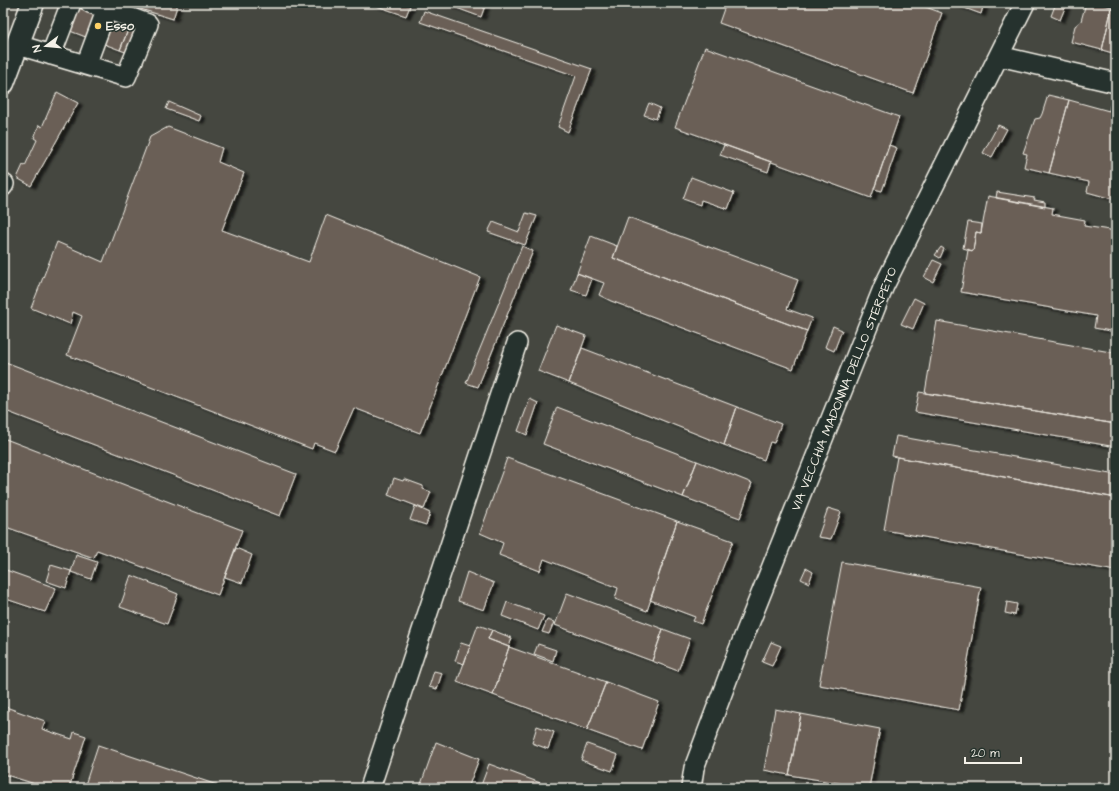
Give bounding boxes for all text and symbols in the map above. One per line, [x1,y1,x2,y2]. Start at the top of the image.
place label: Esso [106,17,135,35]
marker: Esso [93,21,103,31]
north arrow [26,26,66,66]
text: N [29,43,45,54]
street label: VIA VECCHIA MADONNA DELLO STERPETO [787,264,901,514]
scale bar [965,739,1021,765]
text: 20 m [971,745,1000,762]

